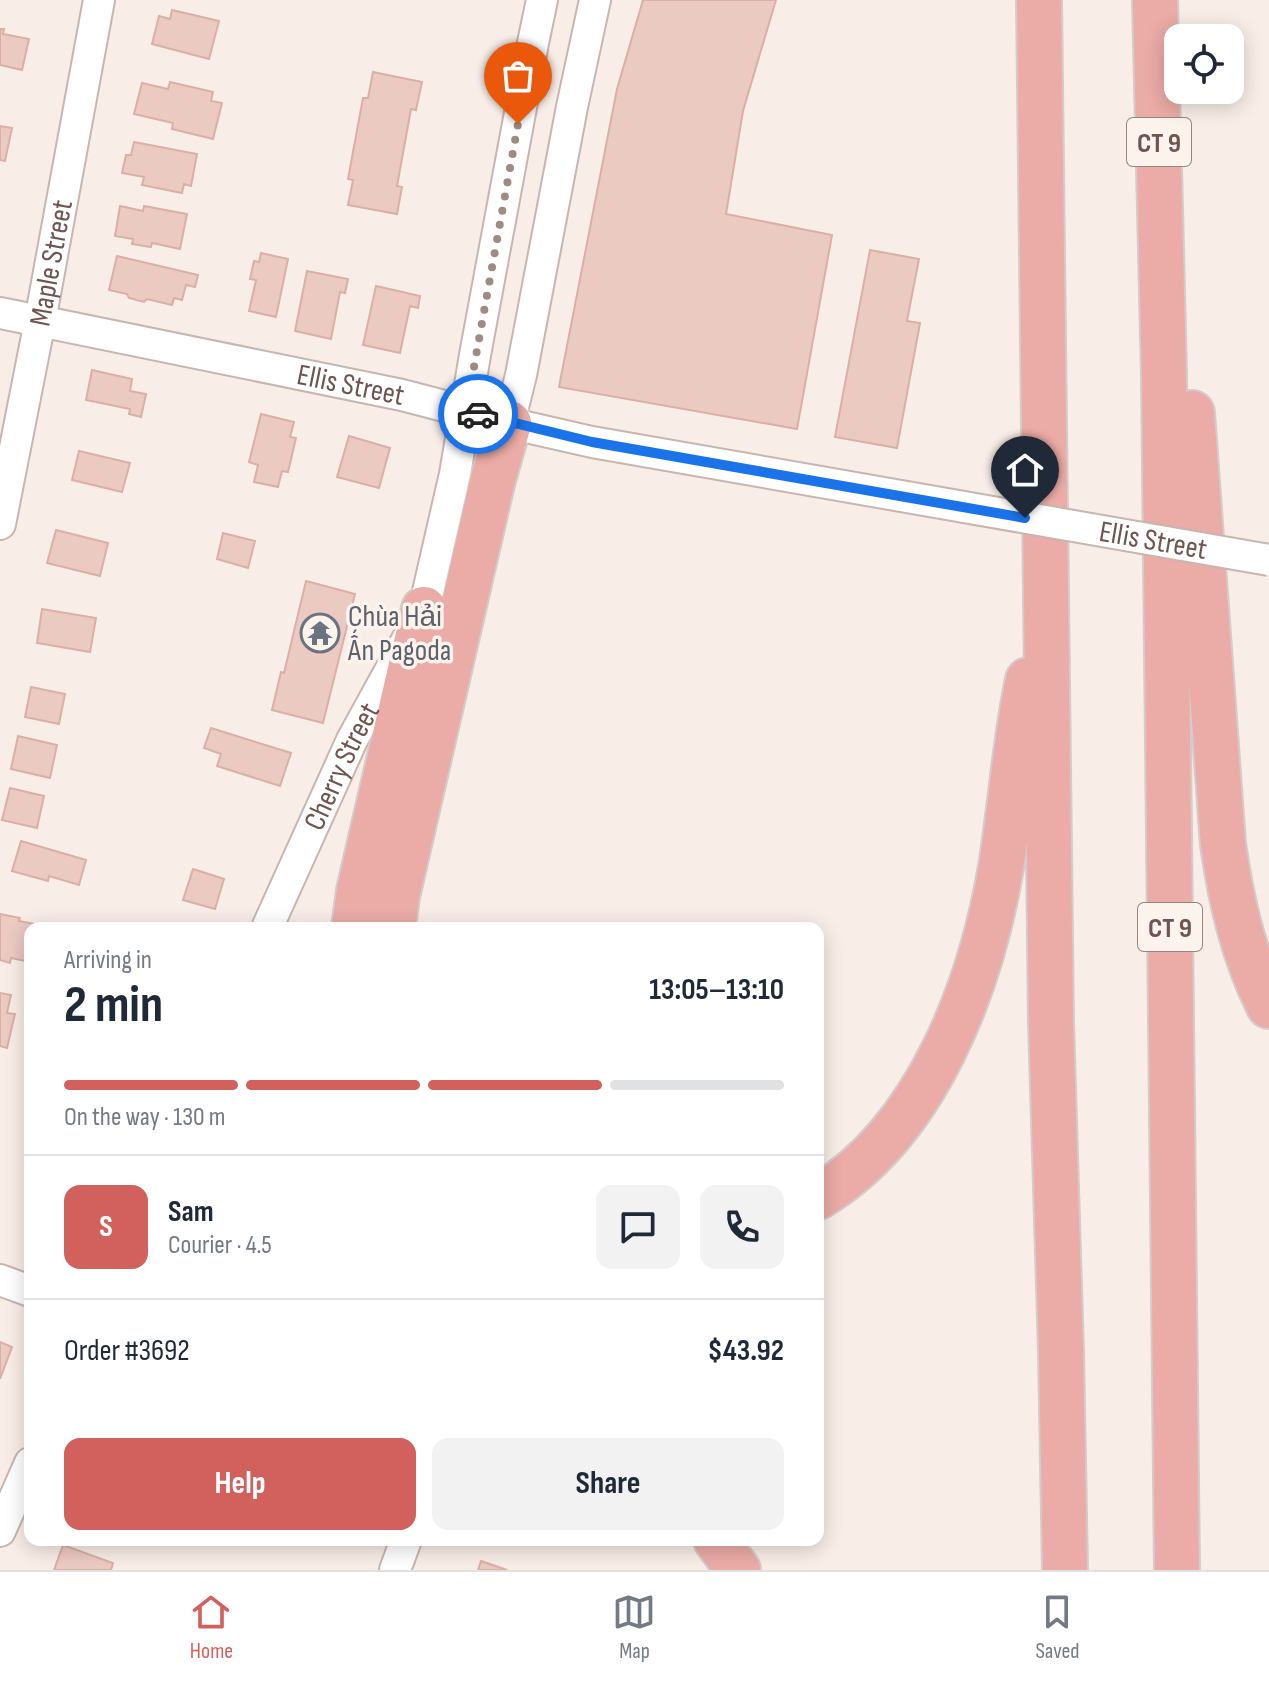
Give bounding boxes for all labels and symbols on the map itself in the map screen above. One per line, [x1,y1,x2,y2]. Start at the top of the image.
pin [484,42,552,124]
road number: CT 9 [1127,118,1191,166]
street label: Maple Street [22,197,81,329]
street label: Ellis Street [294,357,407,414]
courier [438,374,518,454]
pin [991,436,1059,518]
street label: Ellis Street [1096,514,1210,568]
place label: Chùa Hải Ấn Pagoda [347,599,451,669]
temple icon: Chùa Hải Ấn Pagoda [299,612,341,654]
street label: Cherry Street [297,697,388,836]
road number: CT 9 [1138,903,1202,951]

